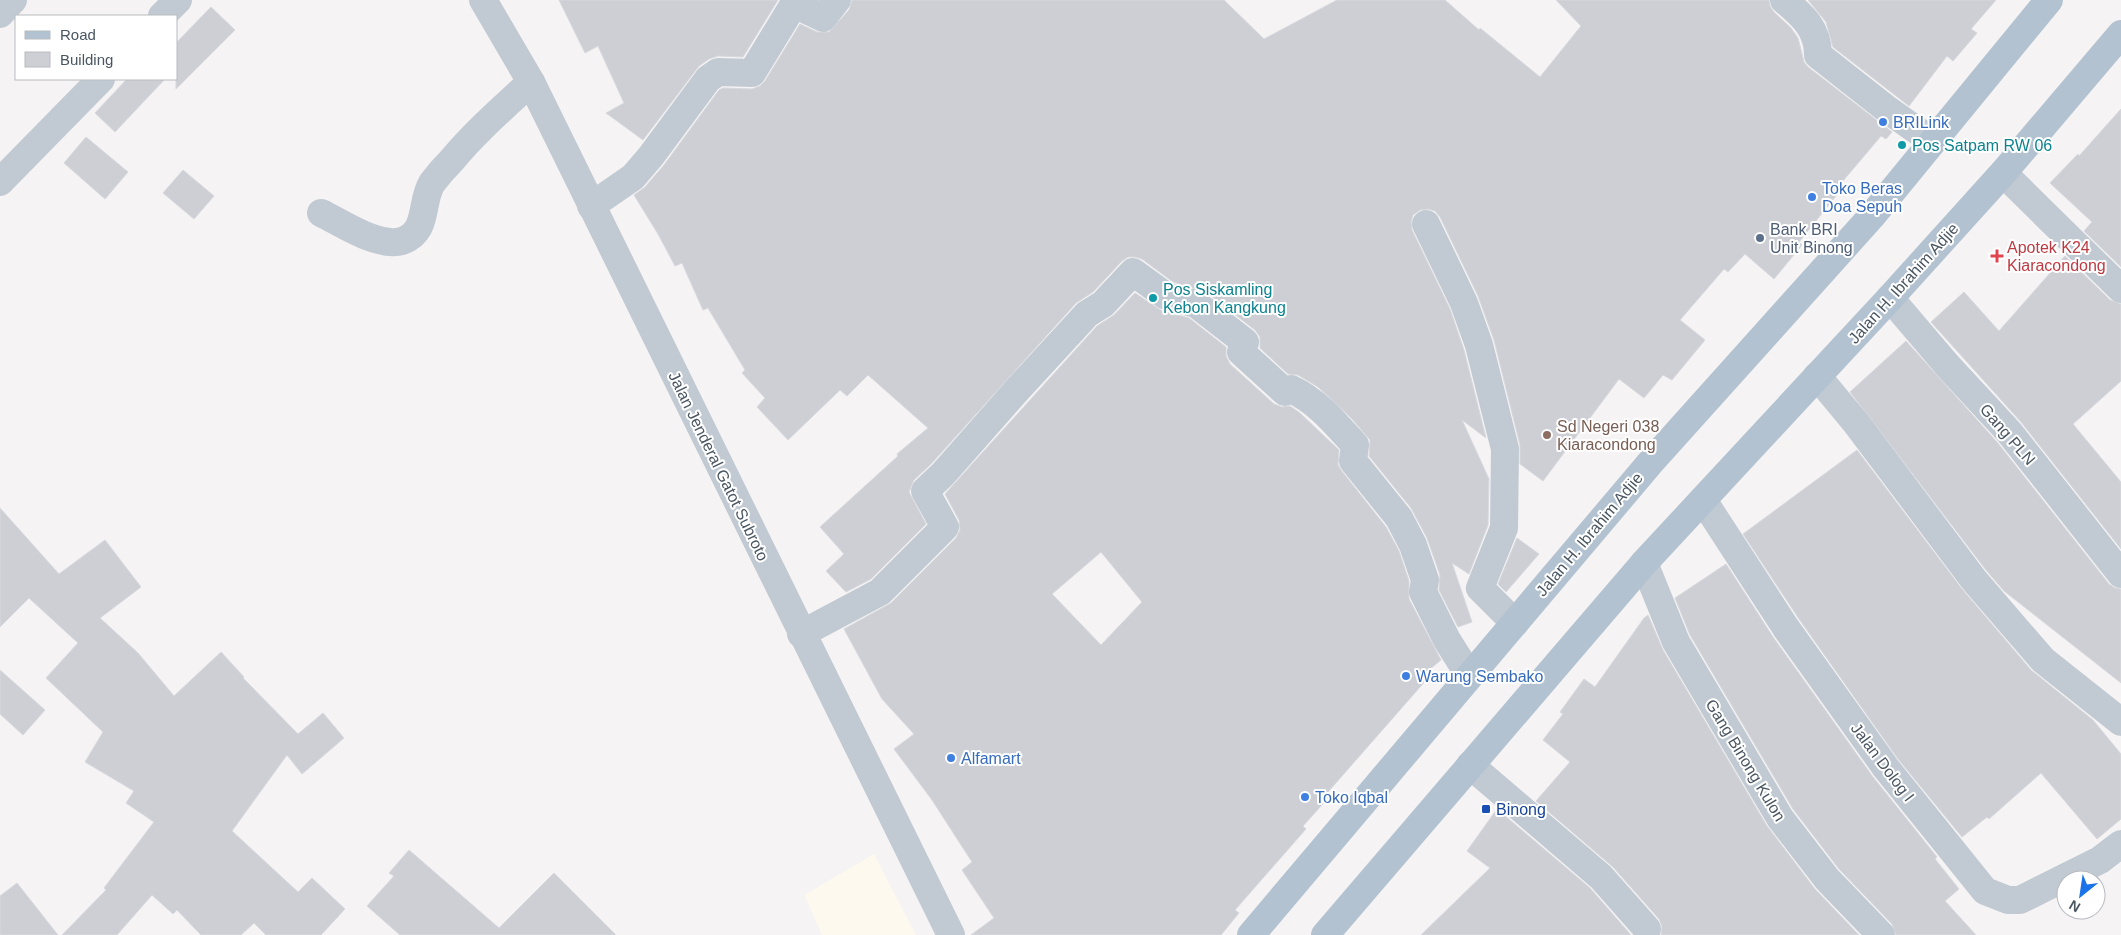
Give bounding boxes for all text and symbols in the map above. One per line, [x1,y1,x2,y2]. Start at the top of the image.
legend [15,15,178,80]
text: Road [60,26,96,43]
text: Building [60,51,113,68]
place label: BRILink [1893,114,1950,131]
marker: BRILink [1877,116,1889,128]
place label: Pos Satpam RW 06 [1912,137,2052,154]
marker: Pos Satpam RW 06 [1896,139,1908,151]
place label: Toko Beras Doa Sepuh [1822,180,1902,215]
marker: Toko Beras Doa Sepuh [1806,191,1818,203]
street label: Jalan H. Ibrahim Adjie [1845,220,1962,347]
place label: Bank BRI Unit Binong [1770,221,1853,256]
marker: Bank BRI Unit Binong [1754,232,1766,244]
place label: Apotek K24 Kiaracondong [2007,239,2106,274]
marker: Apotek K24 Kiaracondong [1991,250,2003,262]
place label: Pos Siskamling Kebon Kangkung [1163,281,1286,316]
marker: Pos Siskamling Kebon Kangkung [1147,292,1159,304]
street label: Jalan Jenderal Gatot Subroto [665,369,772,564]
street label: Gang PLN [1977,401,2039,468]
place label: Sd Negeri 038 Kiaracondong [1557,418,1659,453]
marker: Sd Negeri 038 Kiaracondong [1541,429,1553,441]
street label: Jalan H. Ibrahim Adjie [1533,469,1646,599]
place label: Warung Sembako [1416,668,1544,685]
marker: Warung Sembako [1400,670,1412,682]
street label: Gang Binong Kulon [1703,696,1789,824]
street label: Jalan Dolog I [1848,720,1917,805]
place label: Alfamart [961,750,1021,767]
marker: Alfamart [945,752,957,764]
place label: Toko Iqbal [1315,789,1388,806]
marker: Toko Iqbal [1299,791,1311,803]
place label: Binong [1496,801,1546,818]
marker: Binong [1480,803,1492,815]
north arrow [2056,870,2106,920]
text: N [2066,897,2083,916]

